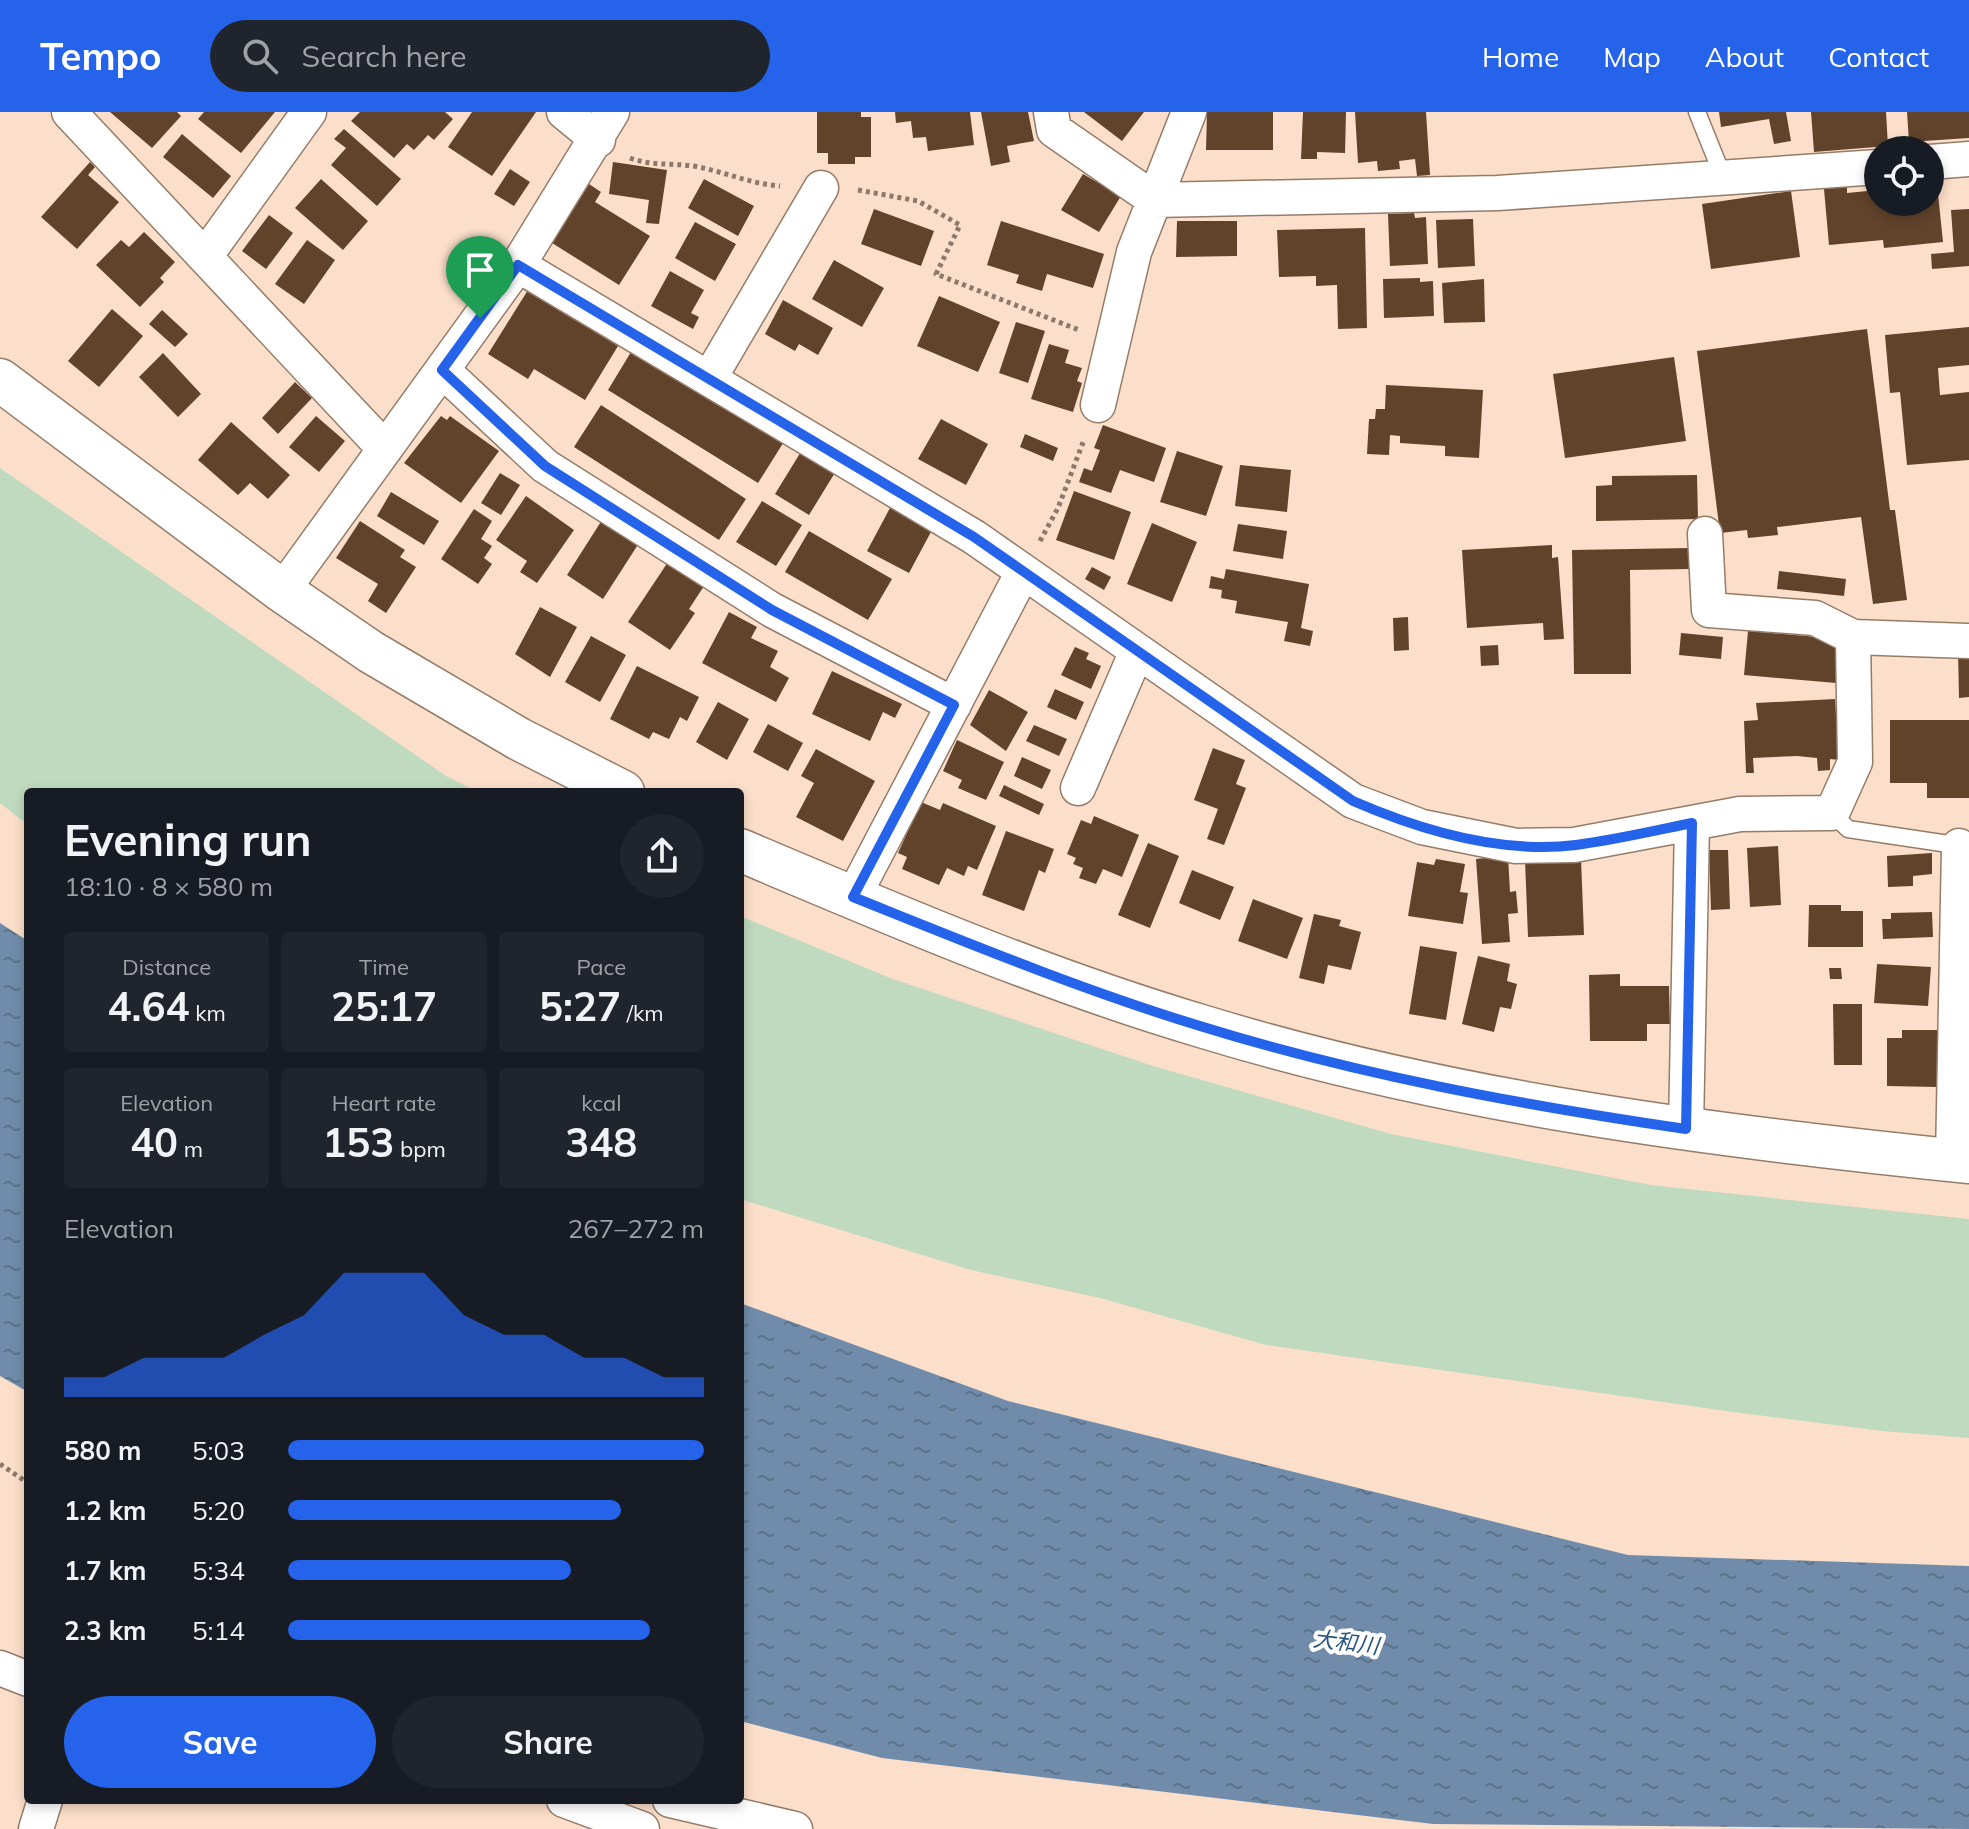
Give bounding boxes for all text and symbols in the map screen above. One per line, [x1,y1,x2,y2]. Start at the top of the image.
search box [210,20,770,92]
text: Tempo [40,32,162,80]
icon: search [238,34,282,78]
text: Search here [302,37,467,75]
text: Home [1482,39,1559,74]
text: Map [1603,39,1661,74]
text: About [1705,39,1784,74]
text: Contact [1828,39,1929,74]
map controls [1864,136,1944,216]
button: locate [1864,136,1944,216]
pin [446,236,514,318]
icon: arrive [458,248,502,292]
text: Evening run [64,812,311,867]
button: share [620,814,704,898]
text: 18:10 · 8 × 580 m [64,870,273,903]
text: Distance [122,953,211,981]
text: Time [359,953,409,981]
text: Pace [577,953,626,981]
text: 4.64 [108,981,189,1031]
text: 25:17 [331,981,437,1031]
text: 5:27 [539,981,621,1031]
text: km [189,999,226,1027]
text: /km [621,999,664,1027]
text: Elevation [120,1089,213,1117]
text: Heart rate [332,1089,436,1117]
text: kcal [581,1089,621,1117]
text: 40 [130,1117,178,1167]
text: 153 [322,1117,394,1167]
text: 348 [565,1117,637,1167]
text: m [178,1135,203,1163]
text: bpm [394,1135,446,1163]
text: Elevation [64,1212,174,1245]
text: 267–272 m [568,1212,704,1245]
text: 580 m [64,1434,141,1467]
text: 5:03 [192,1434,245,1467]
text: 1.2 km [64,1494,147,1527]
text: 5:20 [192,1494,245,1527]
text: 1.7 km [64,1554,147,1587]
text: 5:34 [192,1554,245,1587]
text: 2.3 km [64,1614,147,1647]
text: 5:14 [192,1614,245,1647]
water label: 大和川 [1312,1624,1382,1660]
button: Save [64,1696,376,1788]
button: Share [392,1696,704,1788]

